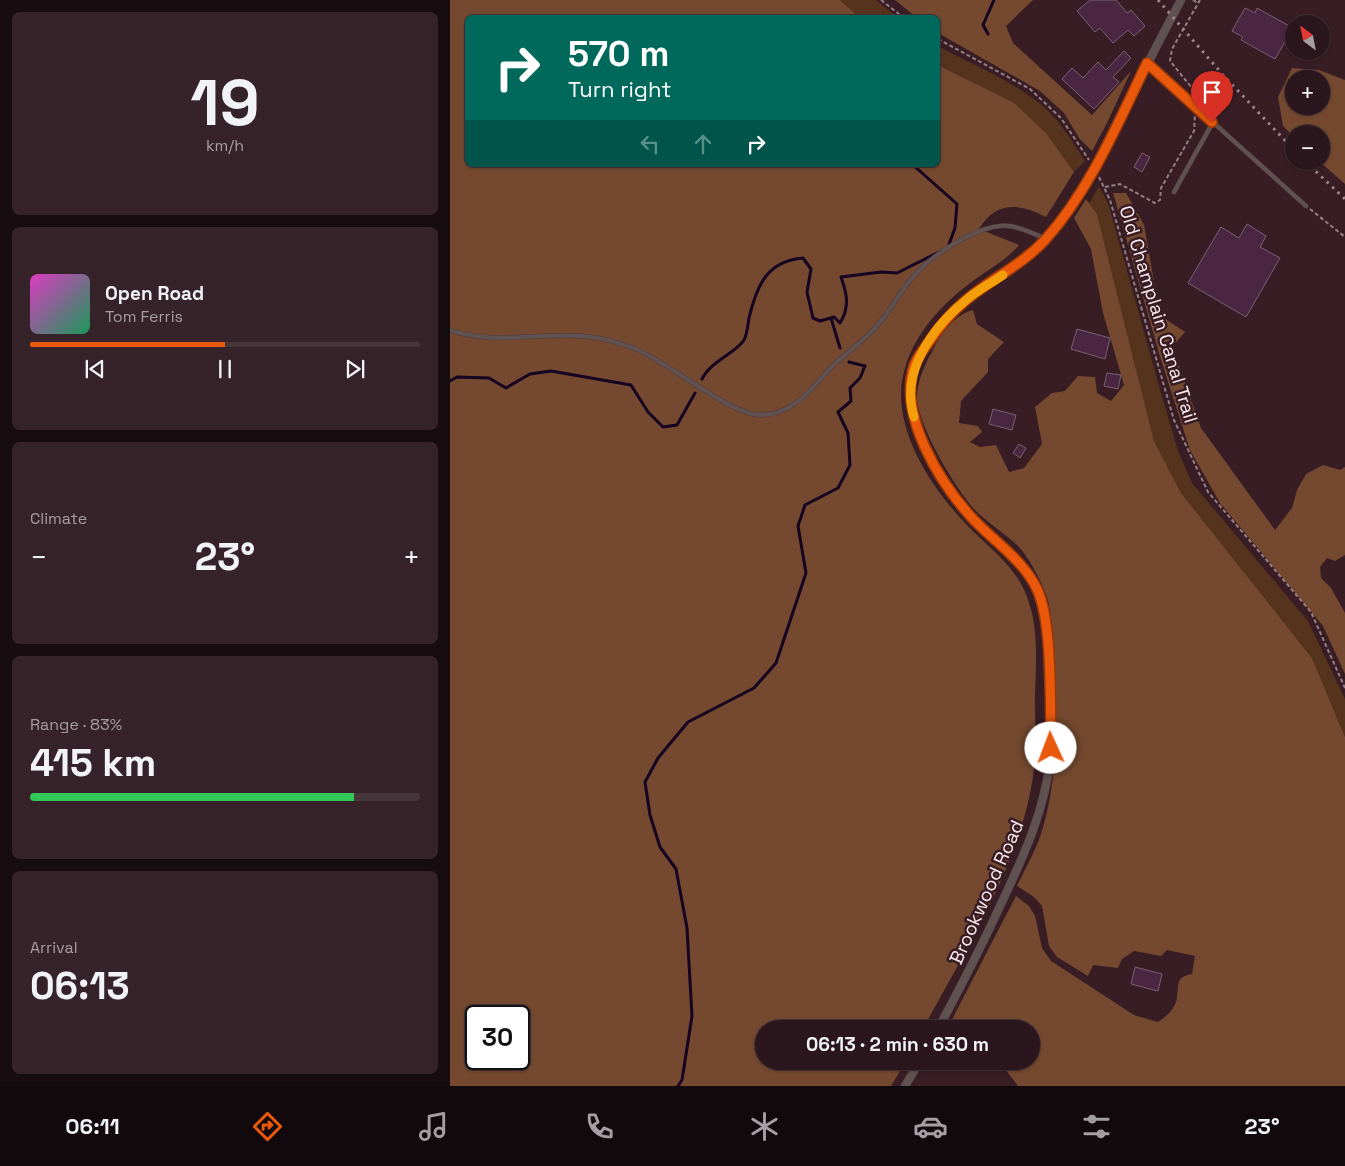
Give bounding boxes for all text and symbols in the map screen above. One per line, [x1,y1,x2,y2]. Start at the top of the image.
north arrow [1285,15,1330,60]
map controls [1285,15,1330,170]
text: 570 m [568,32,669,76]
icon: right [485,35,550,100]
text: 19 [190,61,260,144]
button: + [1285,70,1330,115]
pin [1191,71,1233,122]
text: Turn right [568,75,671,103]
icon: arrive [1198,78,1226,106]
button: − [1285,125,1330,170]
icon: left [636,130,664,158]
icon: ahead [689,130,717,158]
icon: right [742,130,770,158]
text: km/h [206,135,244,156]
street label: Old Champlain Canal Trail [1114,202,1204,426]
text: Open Road [105,281,204,306]
text: Tom Ferris [105,306,183,327]
icon: previous [81,355,109,383]
icon: pause [211,355,239,383]
icon: next [341,355,369,383]
text: Climate [30,508,87,529]
text: 23° [195,533,255,581]
text: − [30,539,47,575]
text: + [403,539,420,575]
text: Range · 83% [30,714,122,735]
position arrow [1024,721,1076,773]
text: 415 km [30,739,156,787]
street label: Brookwood Road [943,816,1029,968]
text: Arrival [30,937,78,958]
text: 06:13 [30,962,130,1010]
speed limit sign: 30 [465,1005,530,1070]
text: 06:13 · 2 min · 630 m [806,1032,989,1057]
icon: directions [250,1109,285,1144]
icon: music [416,1109,451,1144]
icon: phone [582,1109,617,1144]
icon: climate [747,1109,782,1144]
icon: car [913,1109,948,1144]
icon: filters [1079,1109,1114,1144]
text: 06:11 [65,1112,120,1140]
text: 23° [1244,1112,1280,1140]

